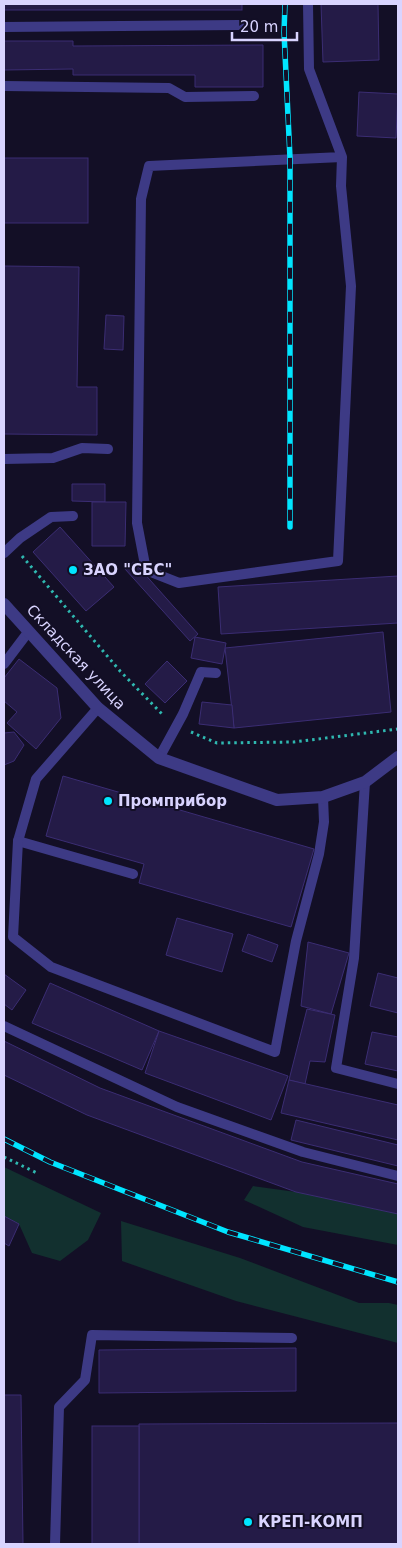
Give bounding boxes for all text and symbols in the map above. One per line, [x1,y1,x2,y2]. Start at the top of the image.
scale bar [232,10,297,42]
text: 20 m [240,18,278,36]
place label: ЗАО "СБС" [83,561,172,579]
marker: ЗАО "СБС" [67,564,79,576]
street label: Складская улица [23,601,129,713]
place label: Промприбор [118,792,227,810]
marker: Промприбор [102,795,114,807]
place label: КРЕП-КОМП [258,1513,363,1531]
marker: КРЕП-КОМП [242,1516,254,1528]

